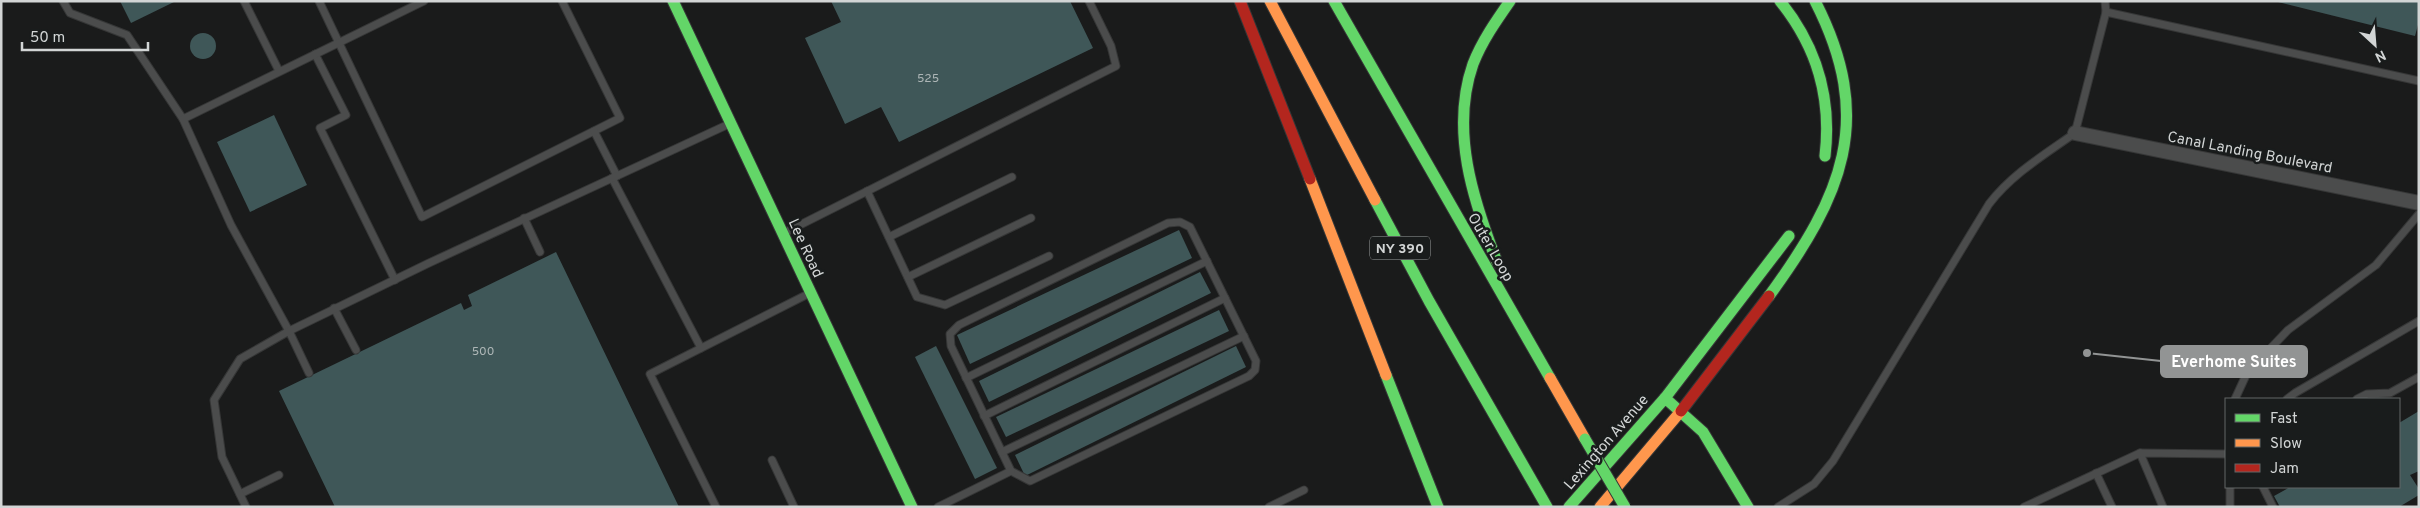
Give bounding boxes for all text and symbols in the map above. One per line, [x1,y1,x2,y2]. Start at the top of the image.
scale bar [22,20,149,52]
north arrow [2350,20,2400,70]
text: 50 m [30,29,65,48]
text: N [2372,45,2388,65]
house number: 525 [917,71,939,87]
street label: Canal Landing Boulevard [2166,128,2334,179]
street label: Outer Loop [1462,210,1517,286]
street label: Lee Road [783,216,827,281]
road number: NY 390 [1370,237,1430,260]
house number: 500 [472,344,494,360]
callout: Everhome Suites [2161,346,2307,377]
text: Everhome Suites [2171,353,2297,373]
street label: Lexington Avenue [1561,391,1654,495]
legend [2225,398,2400,488]
text: Fast [2270,410,2298,429]
text: Slow [2270,435,2302,454]
text: Jam [2270,460,2299,479]

